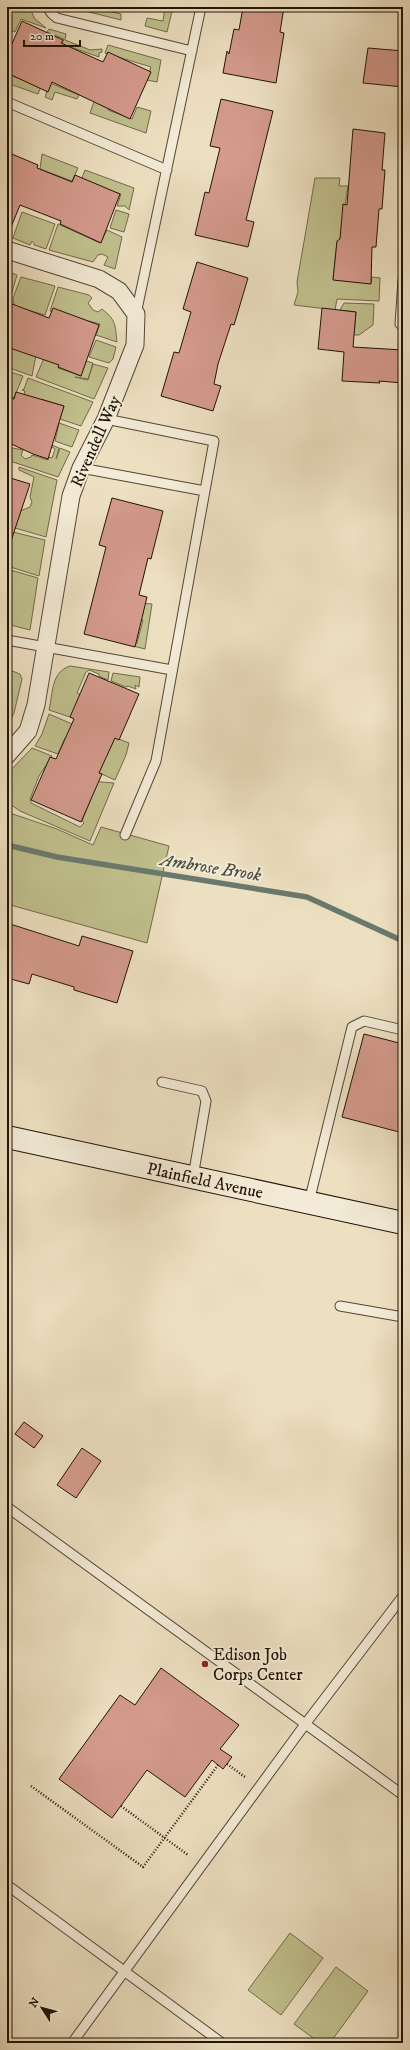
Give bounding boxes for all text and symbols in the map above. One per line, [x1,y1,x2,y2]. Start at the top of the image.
scale bar [24,22,80,48]
text: 20 m [30,29,54,44]
street label: Rivendell Way [66,391,126,491]
water label: Ambrose Brook [157,849,263,887]
street label: Plainfield Avenue [145,1158,265,1204]
place label: Edison Job Corps Center [213,1644,303,1686]
marker: Edison Job Corps Center [200,1659,210,1669]
north arrow [22,1988,62,2028]
text: N [26,1995,43,2010]

